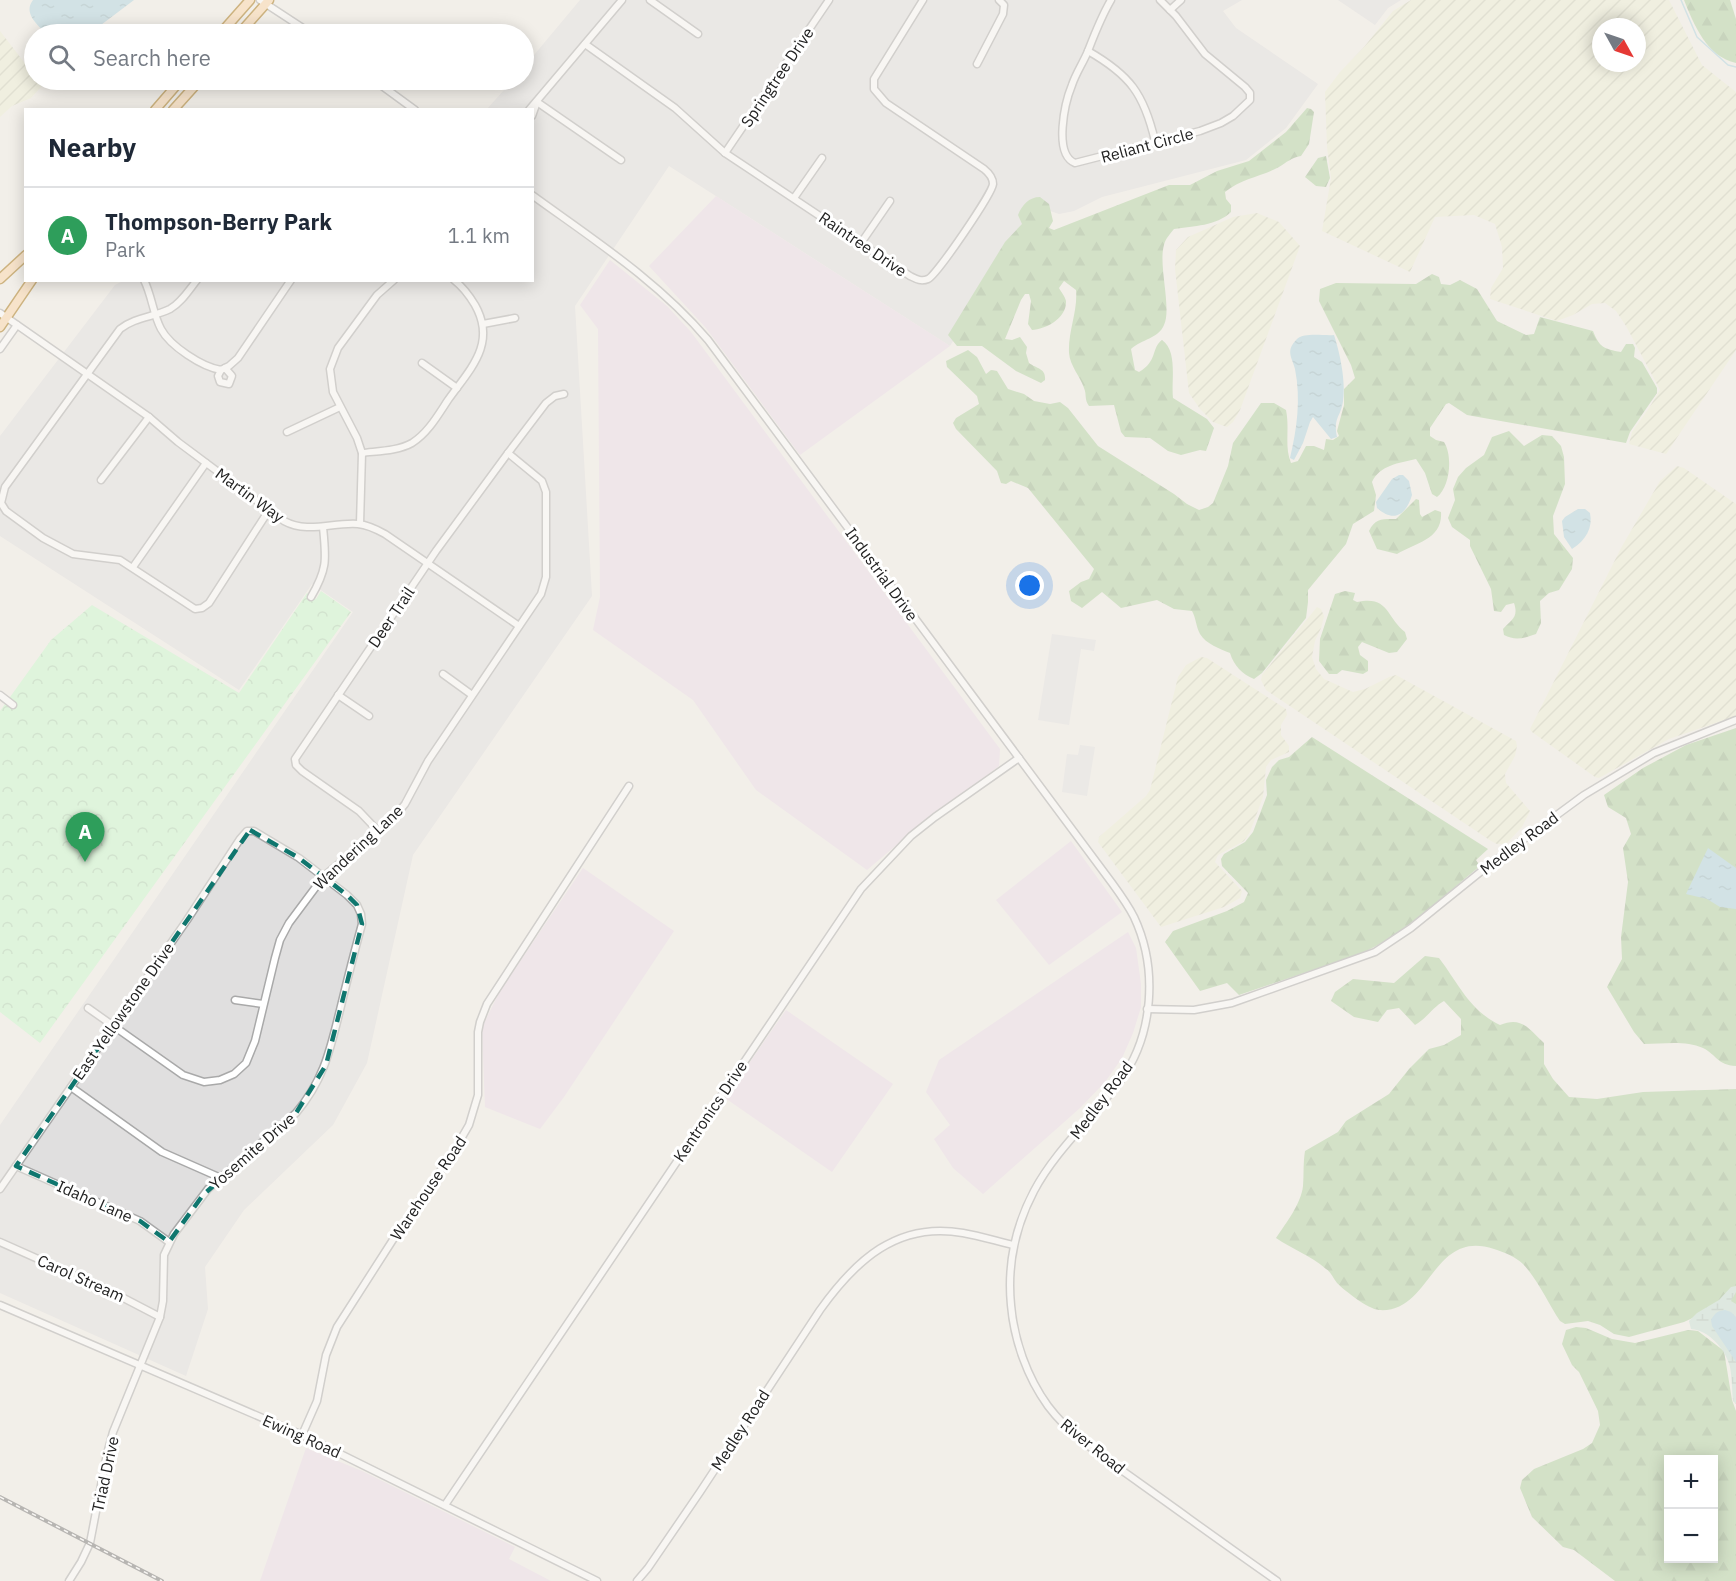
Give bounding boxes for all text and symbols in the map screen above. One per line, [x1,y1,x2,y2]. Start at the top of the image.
north arrow [1592,18,1646,72]
street label: Springtree Drive [736,23,818,131]
search box [24,24,534,90]
icon: search [45,41,78,74]
text: Search here [93,43,211,72]
street label: Reliant Circle [1098,123,1196,167]
text: Nearby [48,130,136,164]
text: Thompson-Berry Park [105,207,332,236]
street label: Raintree Drive [815,207,911,281]
text: A [61,222,74,249]
text: 1.1 km [448,222,510,249]
text: Park [105,236,145,263]
street label: Martin Way [212,463,288,527]
street label: Industrial Drive [841,523,923,625]
your location [1015,571,1044,600]
street label: Deer Trail [363,583,419,651]
street label: Wandering Lane [309,800,407,894]
street label: Medley Road [1476,807,1562,879]
pin: A [66,812,104,862]
street label: East Yellowstone Drive [68,938,178,1084]
street label: Kentronics Drive [669,1056,751,1165]
street label: Medley Road [1065,1057,1137,1143]
street label: Yosemite Drive [205,1108,299,1194]
street label: Warehouse Road [386,1132,470,1244]
street label: Idaho Lane [54,1176,136,1227]
street label: Carol Stream [34,1250,128,1306]
street label: Medley Road [706,1386,774,1474]
street label: Ewing Road [260,1410,344,1462]
street label: River Road [1057,1414,1129,1478]
street label: Triad Drive [87,1434,123,1514]
map controls [1664,1455,1718,1563]
button: + [1664,1455,1718,1509]
button: − [1664,1509,1718,1563]

